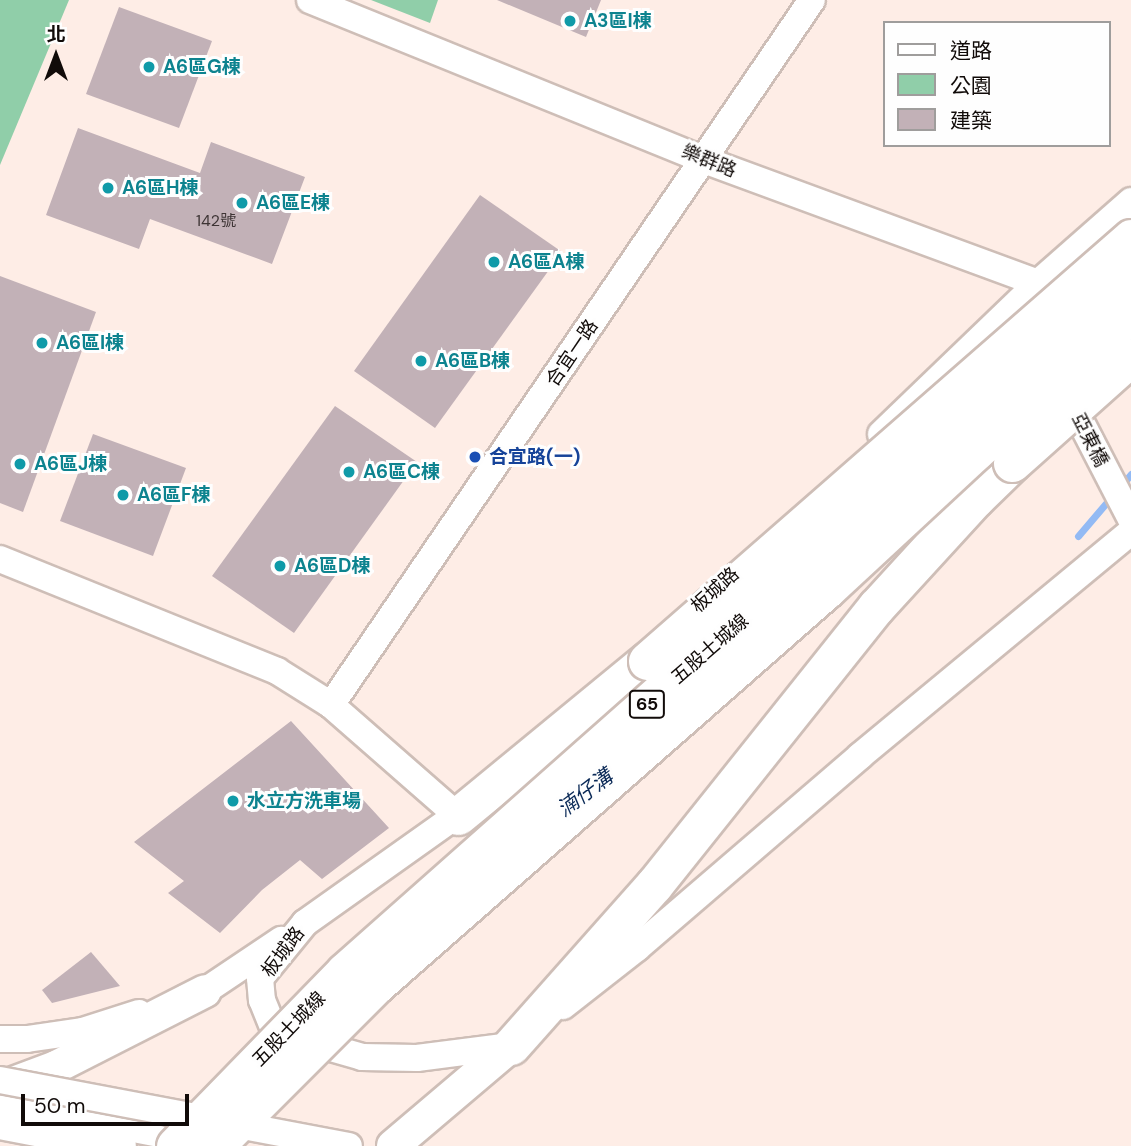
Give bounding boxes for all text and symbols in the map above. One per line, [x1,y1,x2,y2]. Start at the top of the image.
place label: A3區I棟 [584,10,652,32]
marker: A3區I棟 [562,13,578,29]
north arrow [21,21,91,91]
legend [883,21,1110,147]
text: 北 [46,22,66,47]
text: 道路 [950,37,992,65]
place label: A6區G棟 [163,56,241,78]
marker: A6區G棟 [141,59,157,75]
text: 公園 [950,72,992,100]
text: 建築 [950,107,992,135]
street label: 樂群路 [678,140,740,182]
place label: A6區H棟 [122,177,199,199]
marker: A6區H棟 [100,180,116,196]
place label: A6區E棟 [256,192,330,214]
marker: A6區E棟 [234,195,250,211]
house number: 142號 [196,211,236,231]
place label: A6區A棟 [508,251,584,273]
marker: A6區A棟 [486,254,502,270]
street label: 合宜一路 [541,315,603,391]
place label: A6區I棟 [56,332,124,354]
marker: A6區I棟 [34,335,50,351]
place label: A6區B棟 [435,350,510,372]
marker: A6區B棟 [413,353,429,369]
street label: 亞東橋 [1067,409,1113,471]
place label: 合宜路(一) [489,446,580,468]
marker: 合宜路(一) [467,449,483,465]
place label: A6區J棟 [34,453,107,475]
marker: A6區J棟 [12,456,28,472]
place label: A6區C棟 [363,461,440,483]
marker: A6區C棟 [341,464,357,480]
place label: A6區F棟 [137,484,211,506]
marker: A6區F棟 [115,487,131,503]
place label: A6區D棟 [294,555,370,577]
marker: A6區D棟 [272,558,288,574]
street label: 板城路 [686,562,744,618]
street label: 五股土城線 [667,609,753,689]
road number: 65 [628,690,666,718]
water label: 湳仔溝 [552,764,618,822]
place label: 水立方洗車場 [247,790,361,812]
marker: 水立方洗車場 [225,793,241,809]
street label: 板城路 [257,922,309,982]
street label: 五股土城線 [248,987,330,1071]
scale bar [24,1080,192,1124]
text: 50 m [34,1092,85,1120]

